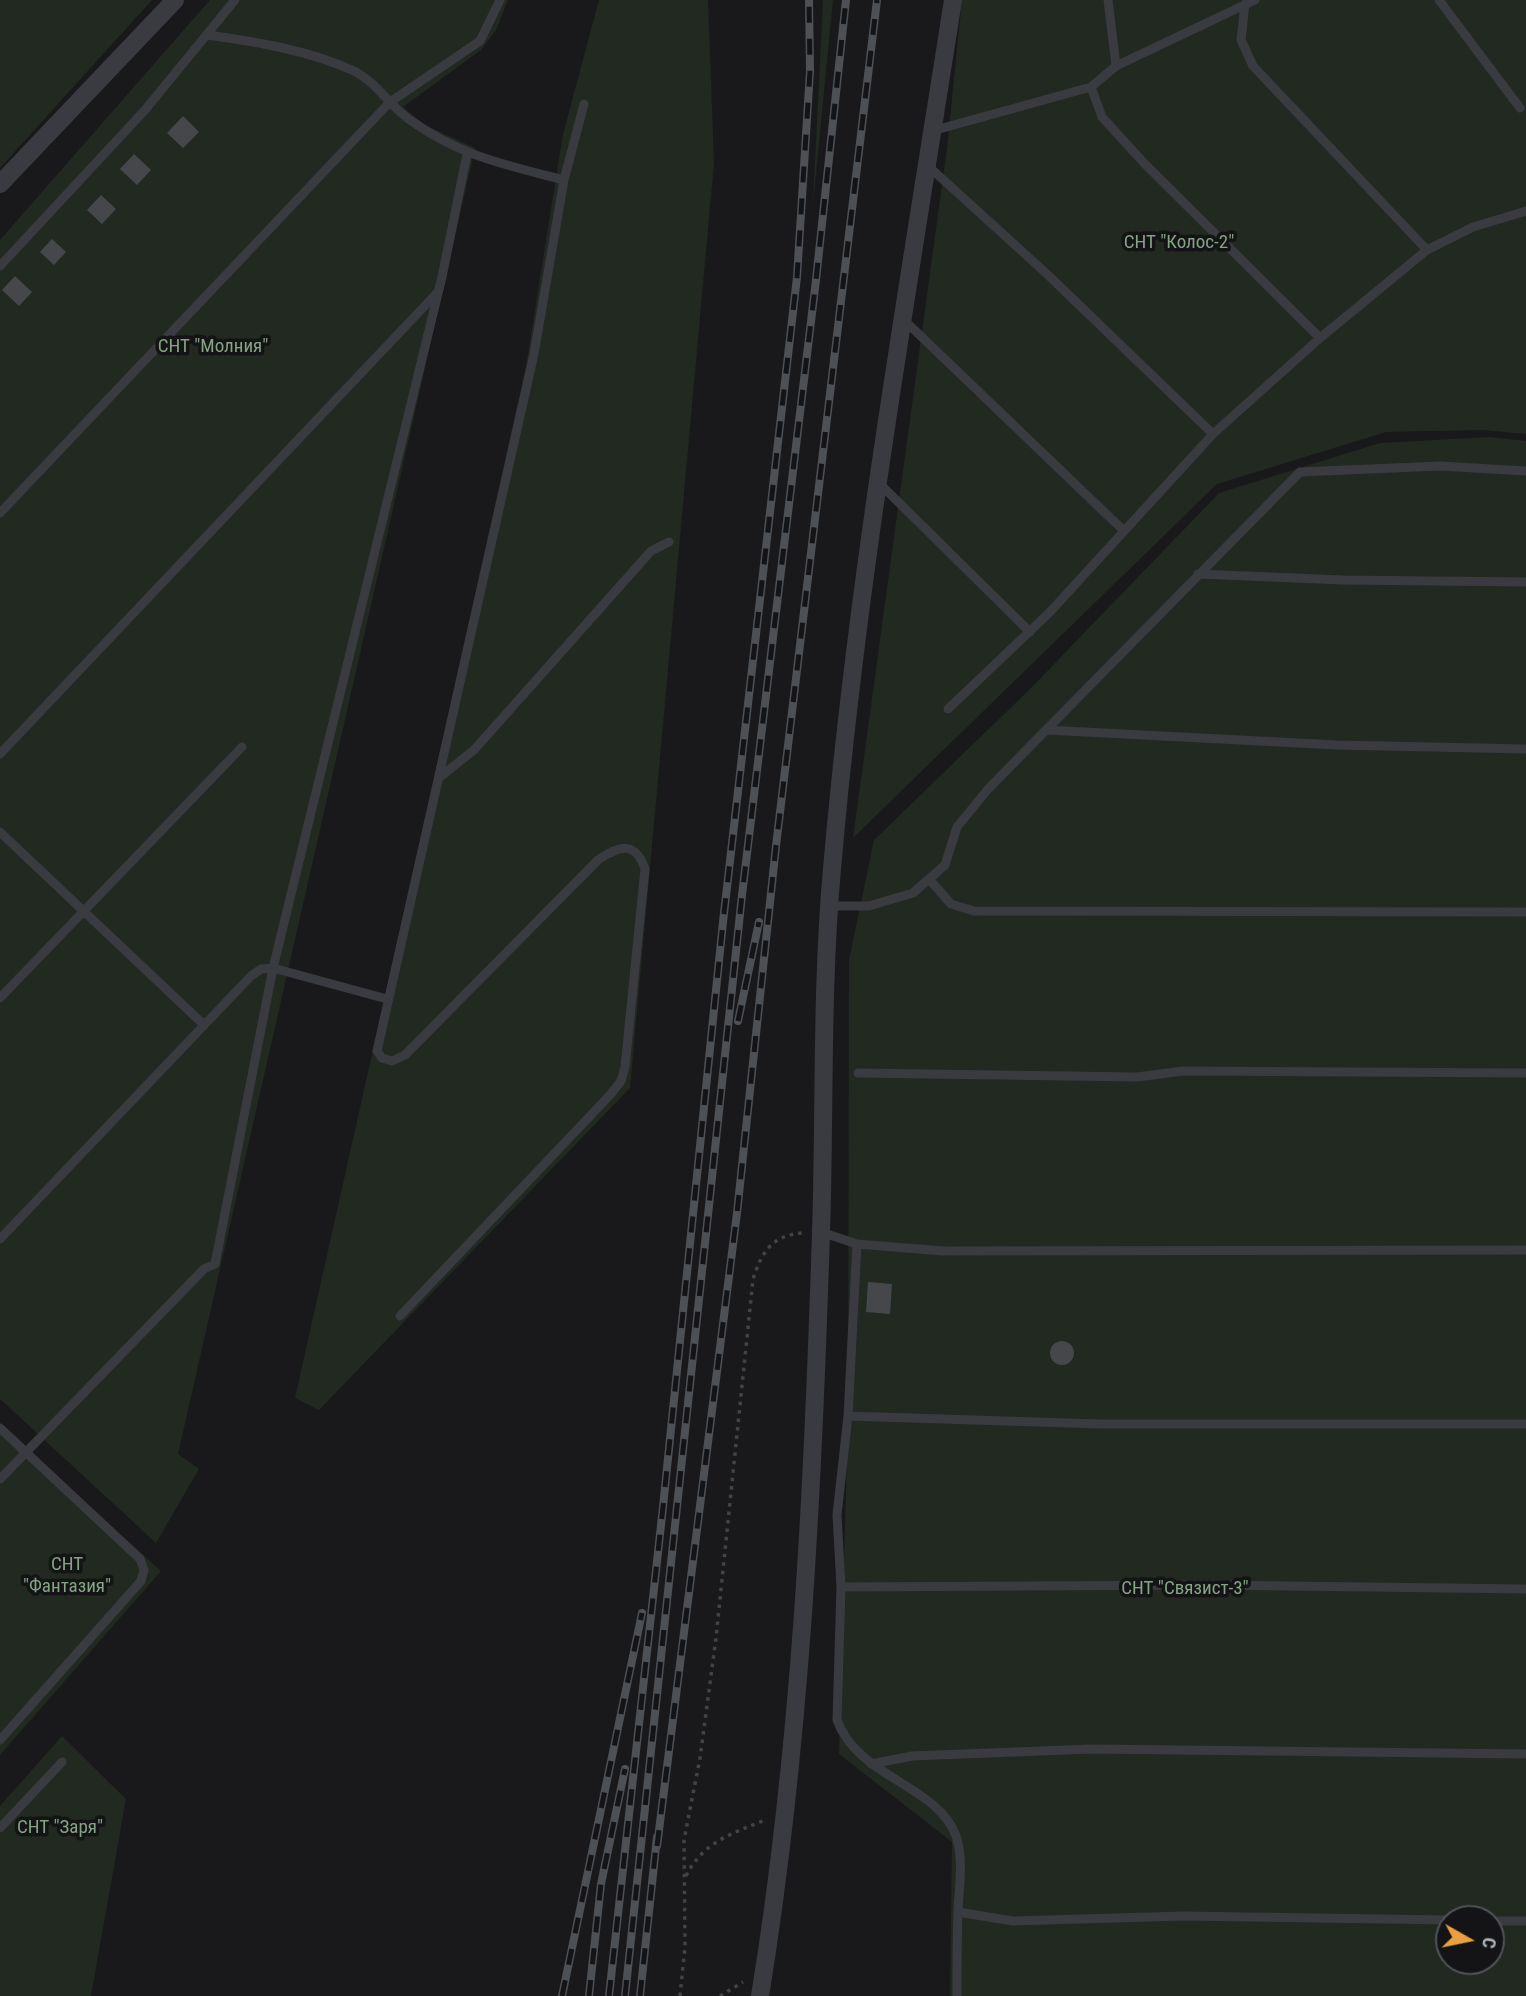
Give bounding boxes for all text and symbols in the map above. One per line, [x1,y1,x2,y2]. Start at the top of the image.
park label: СНТ "Колос-2" [1124,232,1234,254]
park label: СНТ "Молния" [158,336,268,358]
park label: СНТ "Фантазия" [23,1554,111,1598]
park label: СНТ "Связист-3" [1121,1578,1249,1600]
park label: СНТ "Заря" [17,1817,103,1839]
north arrow [1435,1905,1505,1975]
text: С [1477,1936,1501,1950]

